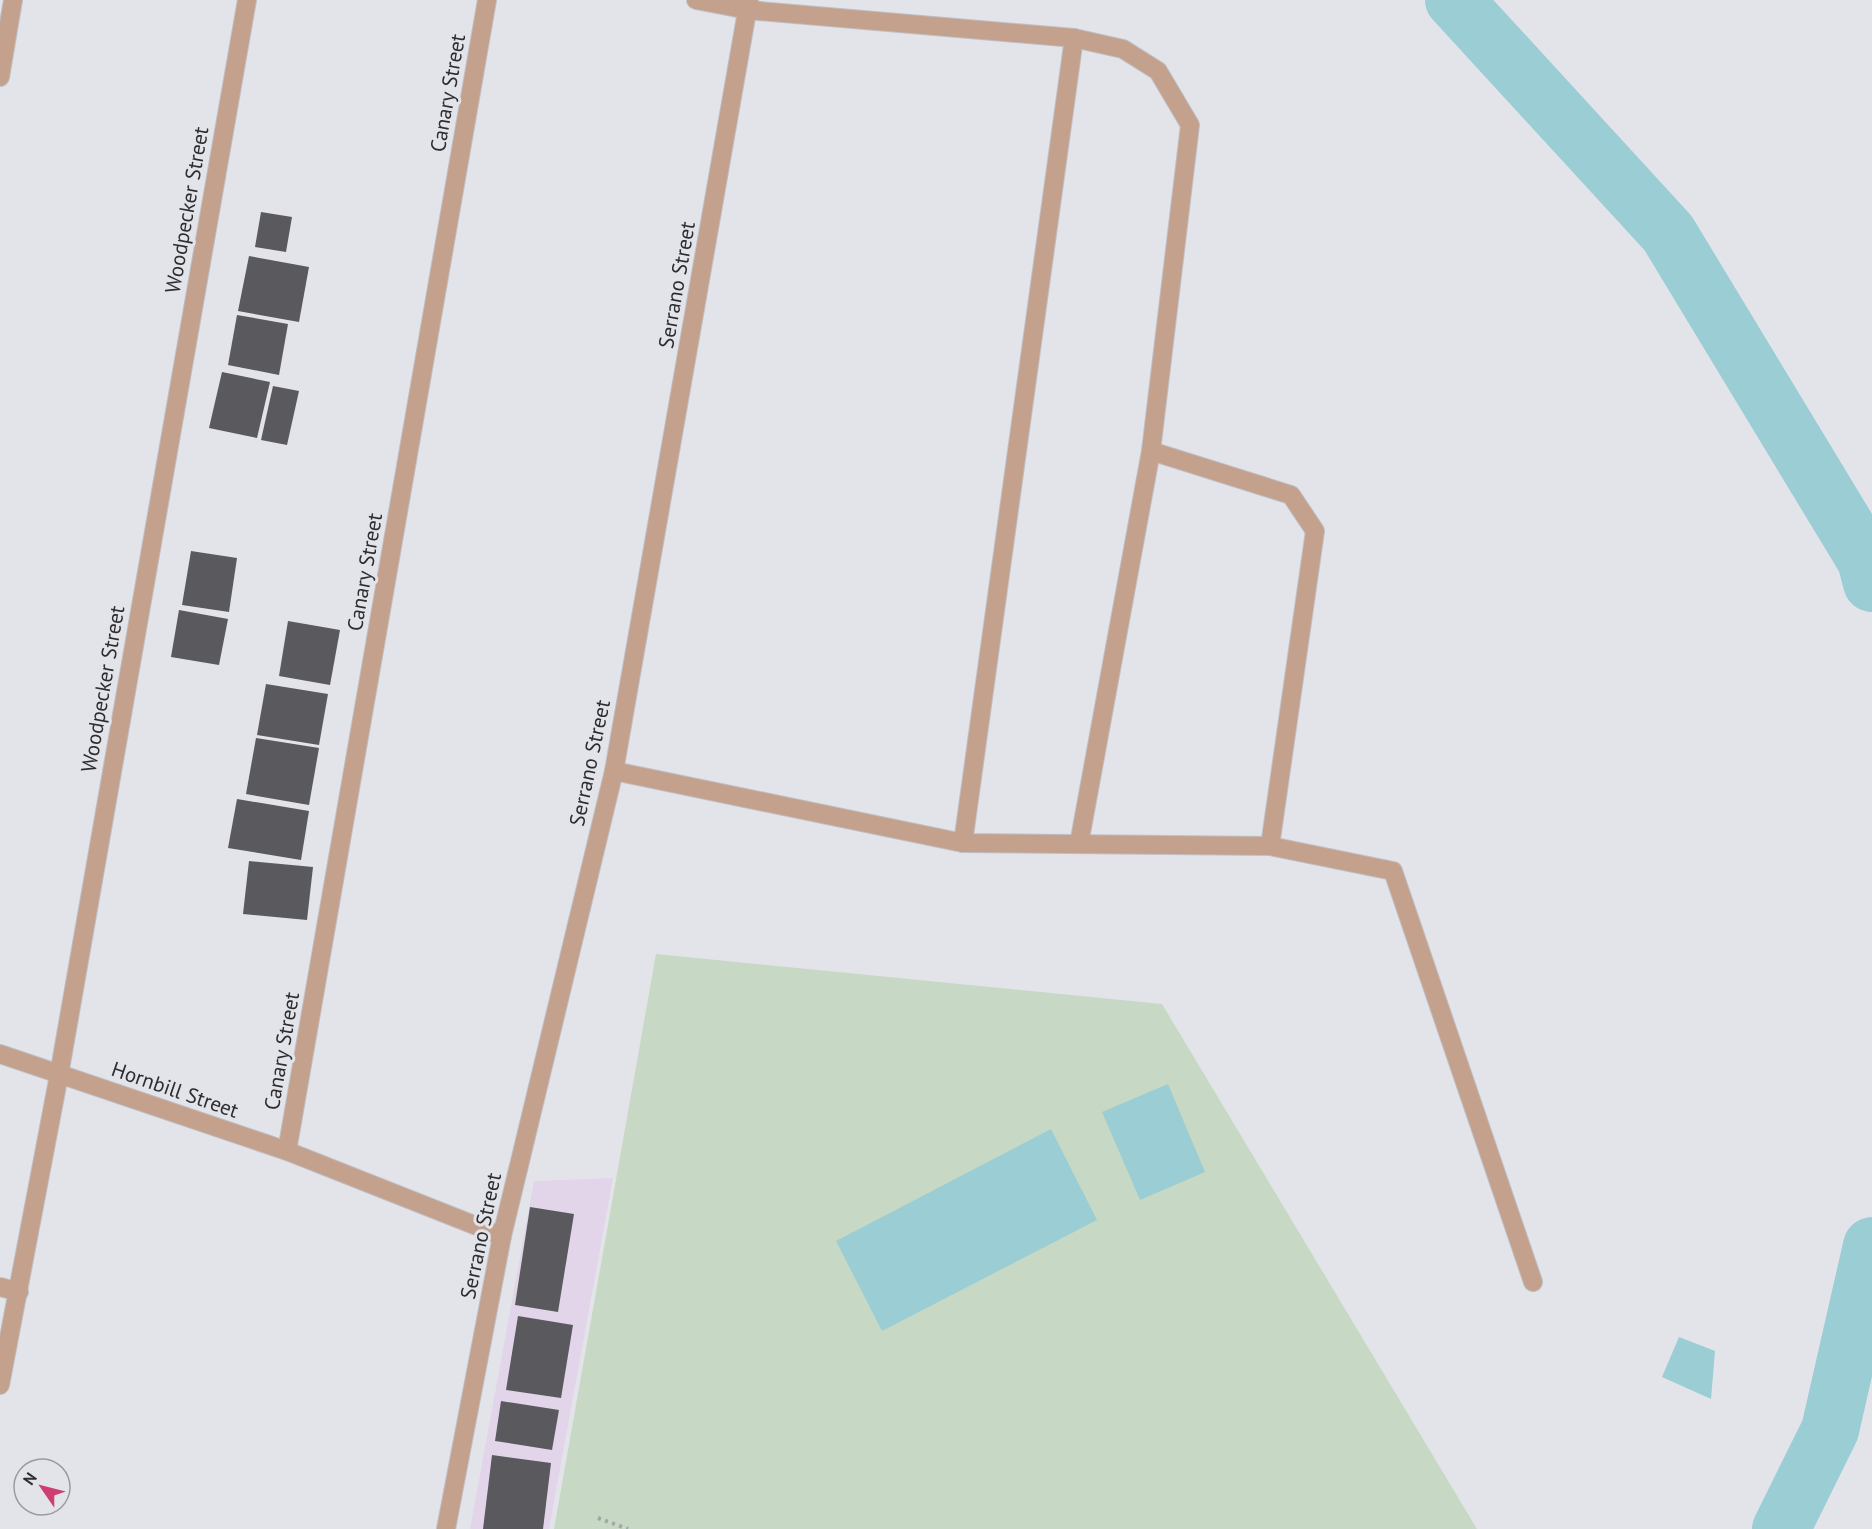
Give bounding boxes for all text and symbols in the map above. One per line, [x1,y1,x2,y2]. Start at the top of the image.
street label: Canary Street [424,32,471,154]
street label: Woodpecker Street [159,125,214,295]
street label: Serrano Street [652,219,701,351]
street label: Canary Street [341,511,388,633]
street label: Woodpecker Street [75,604,130,774]
street label: Serrano Street [563,697,616,829]
street label: Canary Street [258,990,305,1112]
street label: Hornbill Street [108,1055,242,1124]
street label: Serrano Street [454,1170,507,1302]
north arrow [12,1457,72,1517]
text: N [19,1468,41,1488]

